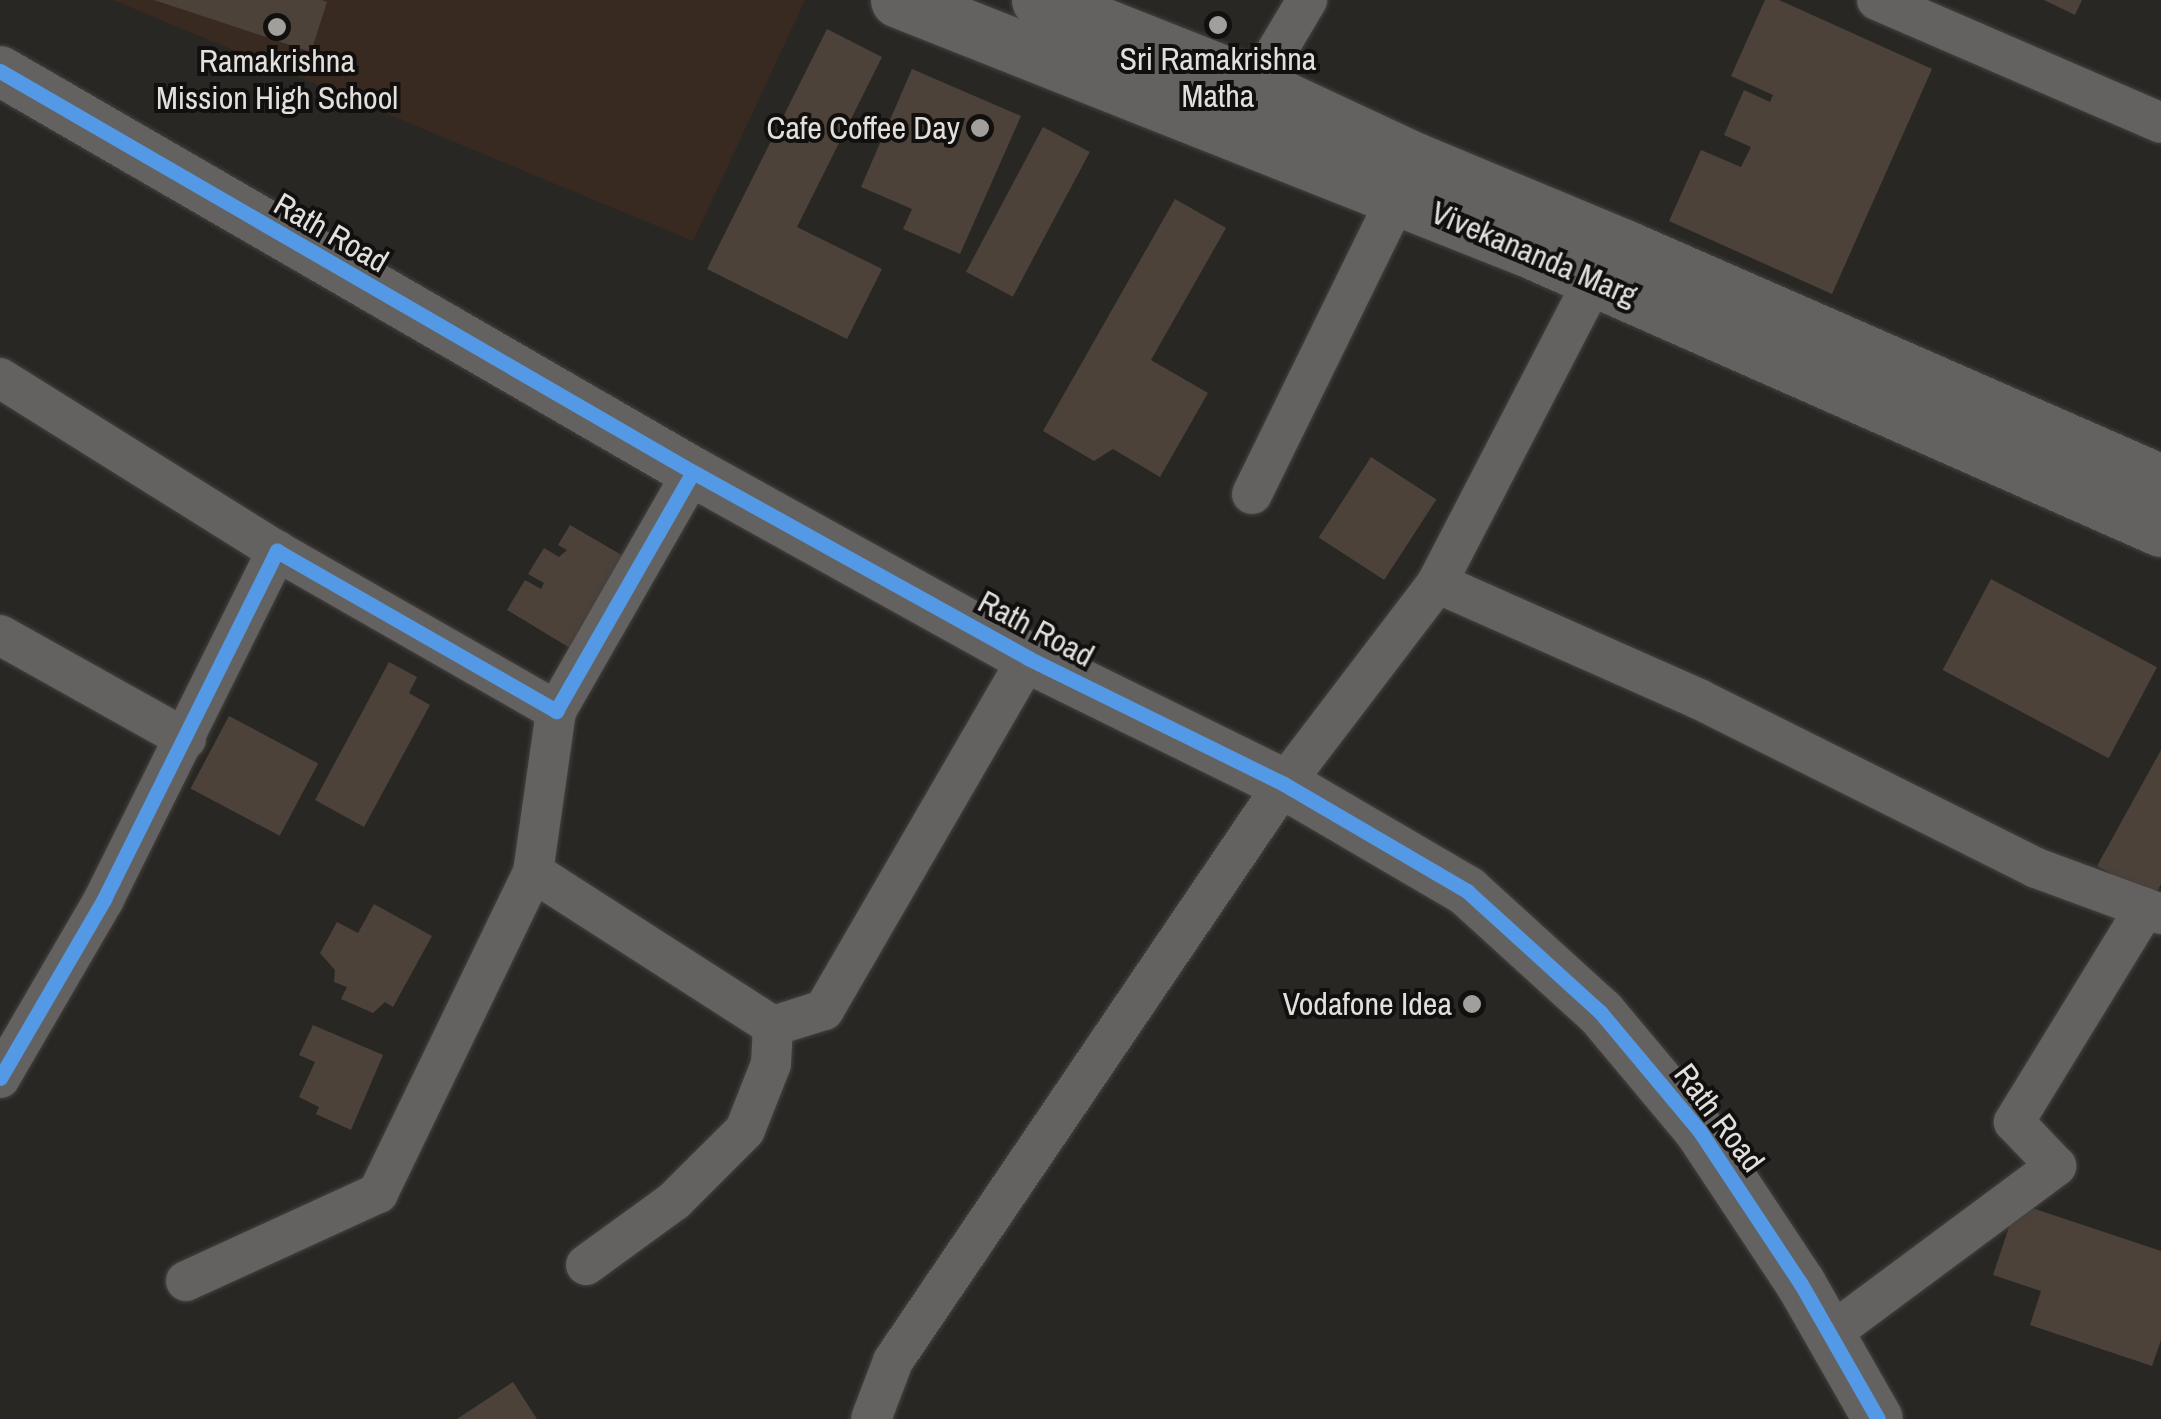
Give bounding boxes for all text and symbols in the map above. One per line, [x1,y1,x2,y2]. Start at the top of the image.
marker: Sri Ramakrishna Matha [1207,14,1229,36]
marker: Ramakrishna Mission High School [266,16,288,38]
place label: Sri Ramakrishna Matha [1120,41,1316,116]
place label: Ramakrishna Mission High School [156,43,398,118]
place label: Cafe Coffee Day [766,109,960,147]
marker: Cafe Coffee Day [969,117,991,139]
street label: Rath Road [267,185,395,281]
street label: Vivekananda Marg [1425,193,1643,315]
street label: Rath Road [972,583,1100,675]
place label: Vodafone Idea [1283,985,1452,1023]
marker: Vodafone Idea [1461,993,1483,1015]
street label: Rath Road [1666,1056,1772,1180]

